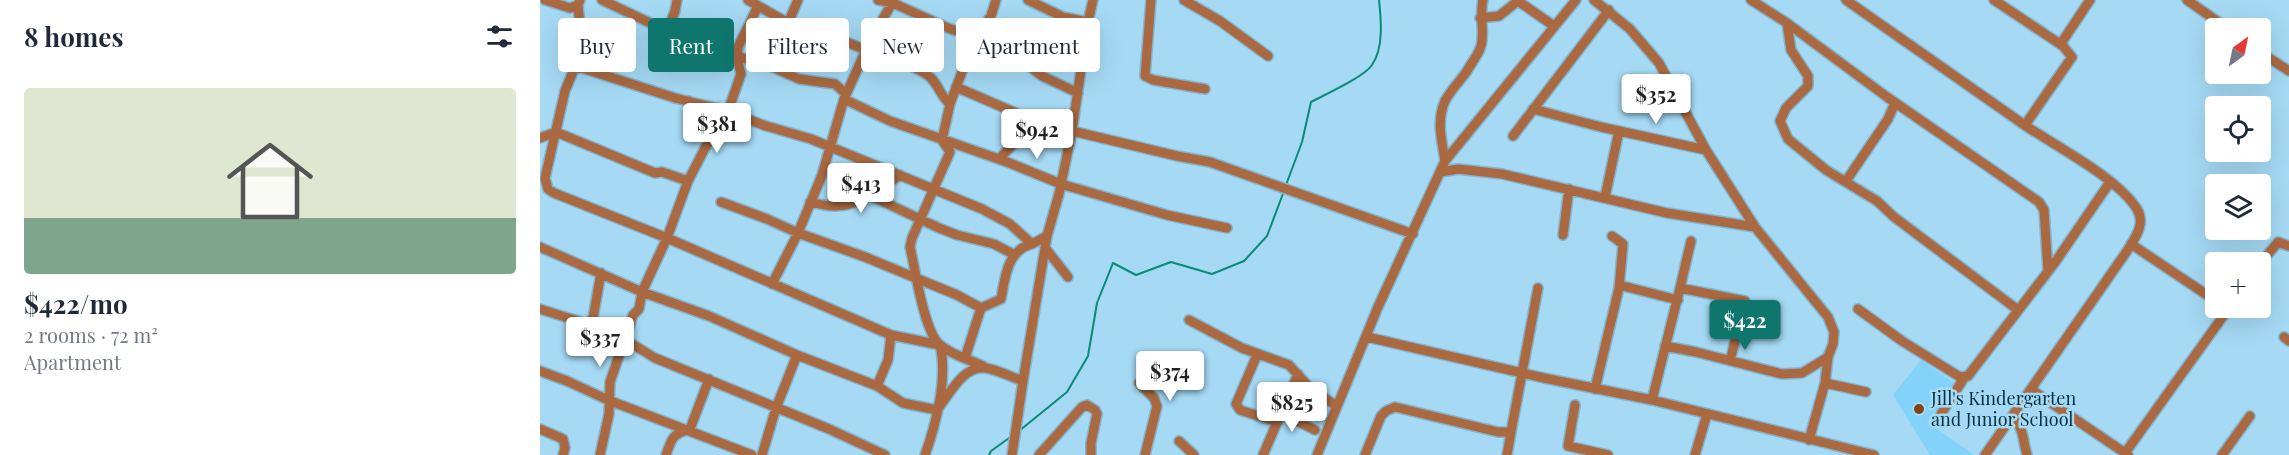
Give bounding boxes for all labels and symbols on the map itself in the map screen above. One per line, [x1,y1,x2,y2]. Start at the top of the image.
north arrow [2205,18,2271,84]
pin: $352 [1620,74,1692,125]
pin: $381 [681,103,753,154]
pin: $942 [1001,109,1073,160]
pin: $413 [825,163,897,214]
pin: $422 [1709,300,1781,351]
pin: $337 [564,317,636,368]
pin: $374 [1134,351,1206,402]
pin: $825 [1256,382,1328,433]
place label: Jill's Kindergarten and Junior School [1930,386,2076,431]
marker: Jill's Kindergarten and Junior School [1912,402,1926,416]

